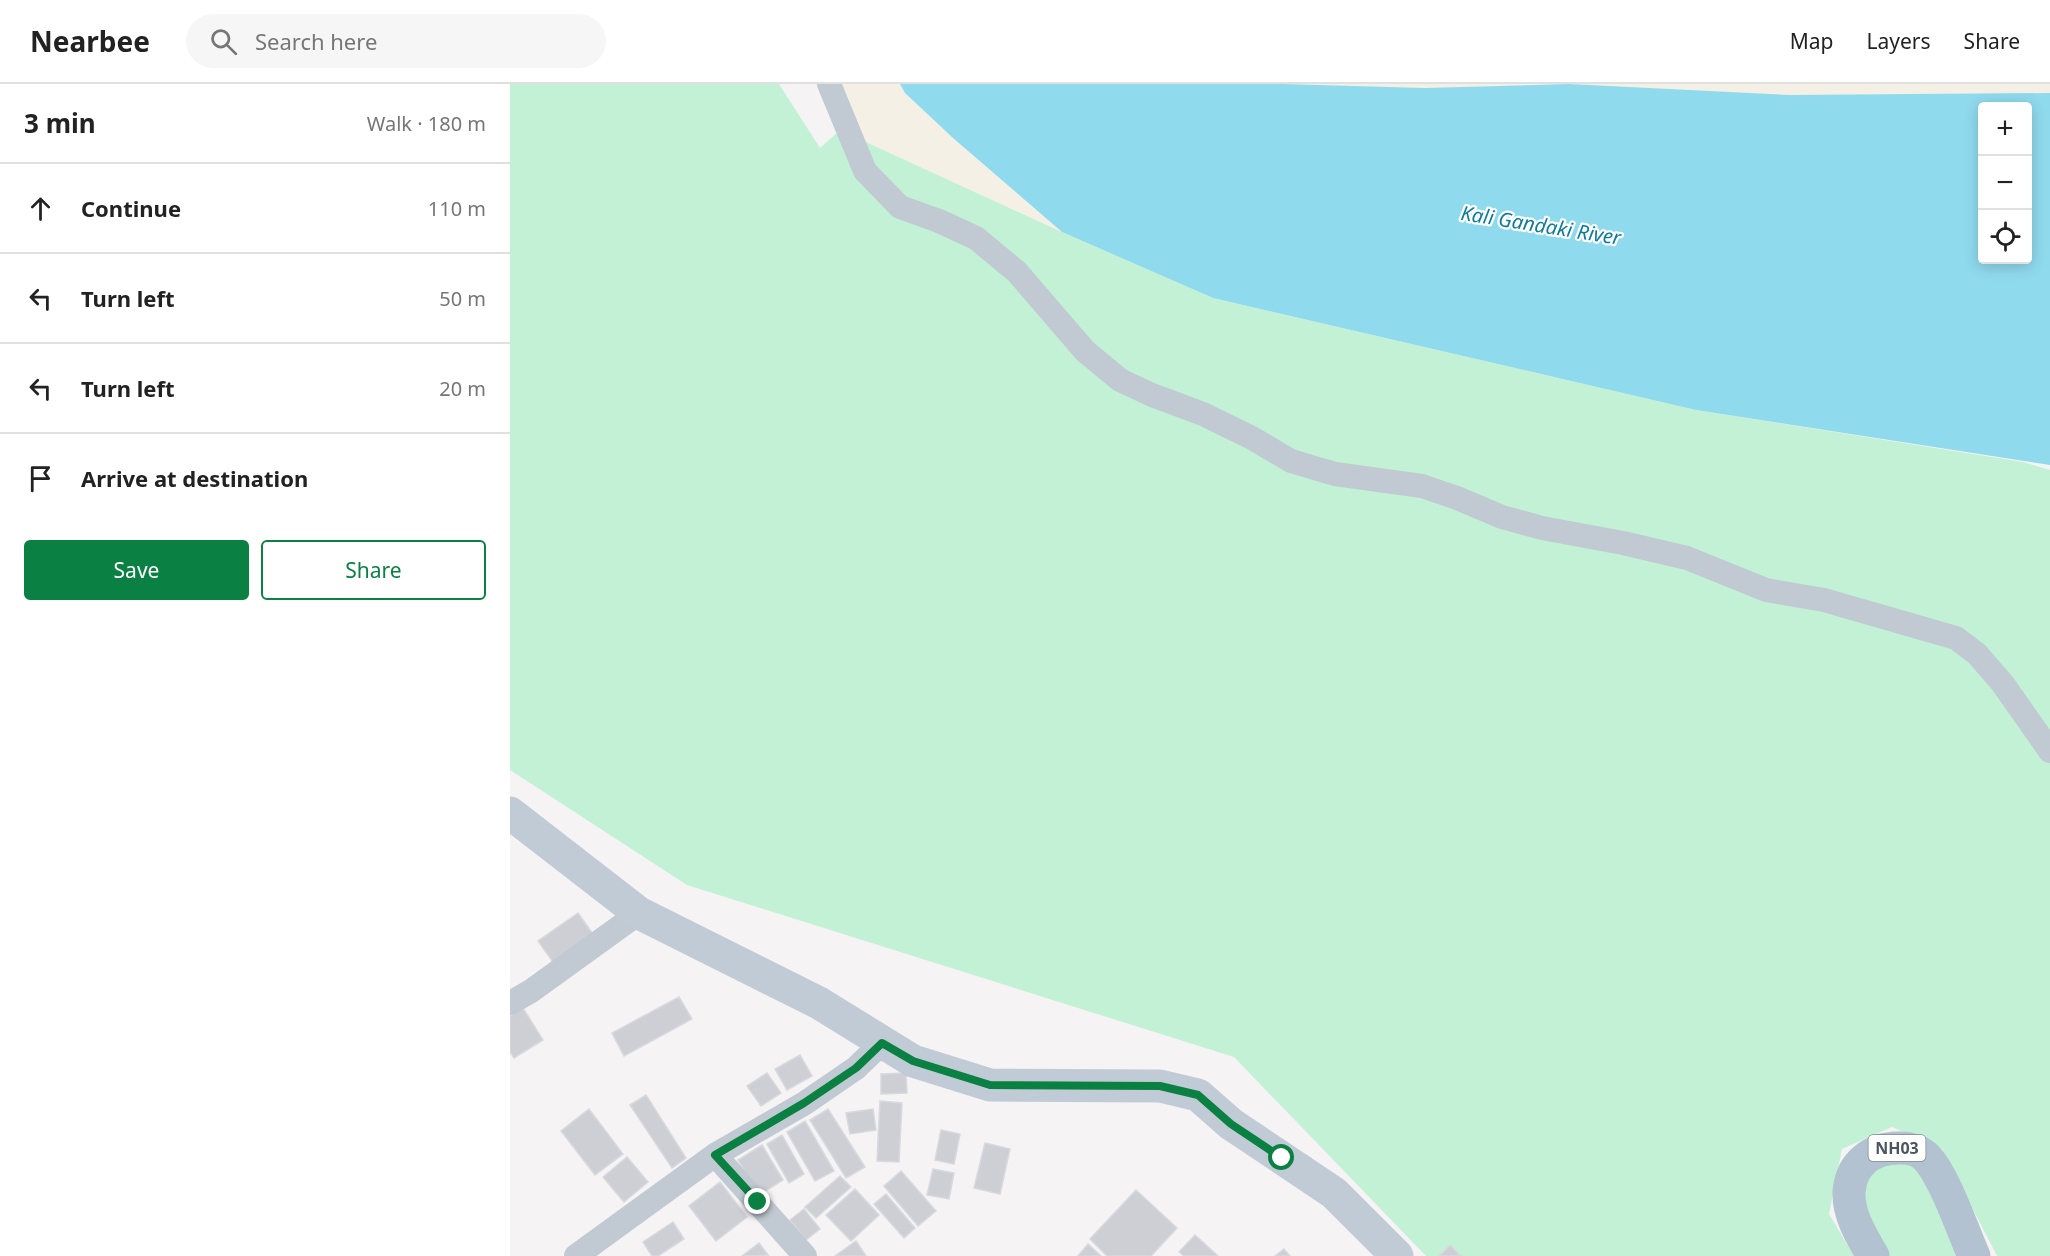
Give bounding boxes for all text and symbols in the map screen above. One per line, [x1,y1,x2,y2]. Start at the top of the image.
search box [186,14,606,68]
text: Nearbee [30,22,150,60]
icon: search [207,25,240,58]
text: Search here [255,26,377,56]
text: Map [1790,27,1834,55]
text: Layers [1867,27,1931,55]
text: Share [1964,27,2020,55]
map controls [1978,102,2032,264]
button: + [1978,102,2032,156]
text: 3 min [24,105,96,141]
text: Walk · 180 m [367,110,486,137]
button: − [1978,156,2032,210]
icon: ahead [24,192,57,225]
text: Continue [81,193,181,223]
text: 110 m [428,195,486,222]
water label: Kali Gandaki River [1459,199,1624,251]
button: locate [1978,210,2032,264]
icon: left [24,282,57,315]
text: Turn left [81,283,175,313]
text: 50 m [439,285,486,312]
icon: left [24,372,57,405]
text: Turn left [81,373,175,403]
text: 20 m [439,375,486,402]
icon: arrive [24,462,57,495]
text: Arrive at destination [81,463,308,493]
button: Save [24,540,249,600]
button: Share [261,540,486,600]
road number: NH03 [1868,1135,1926,1161]
route start [1268,1144,1294,1170]
route end [744,1188,770,1214]

